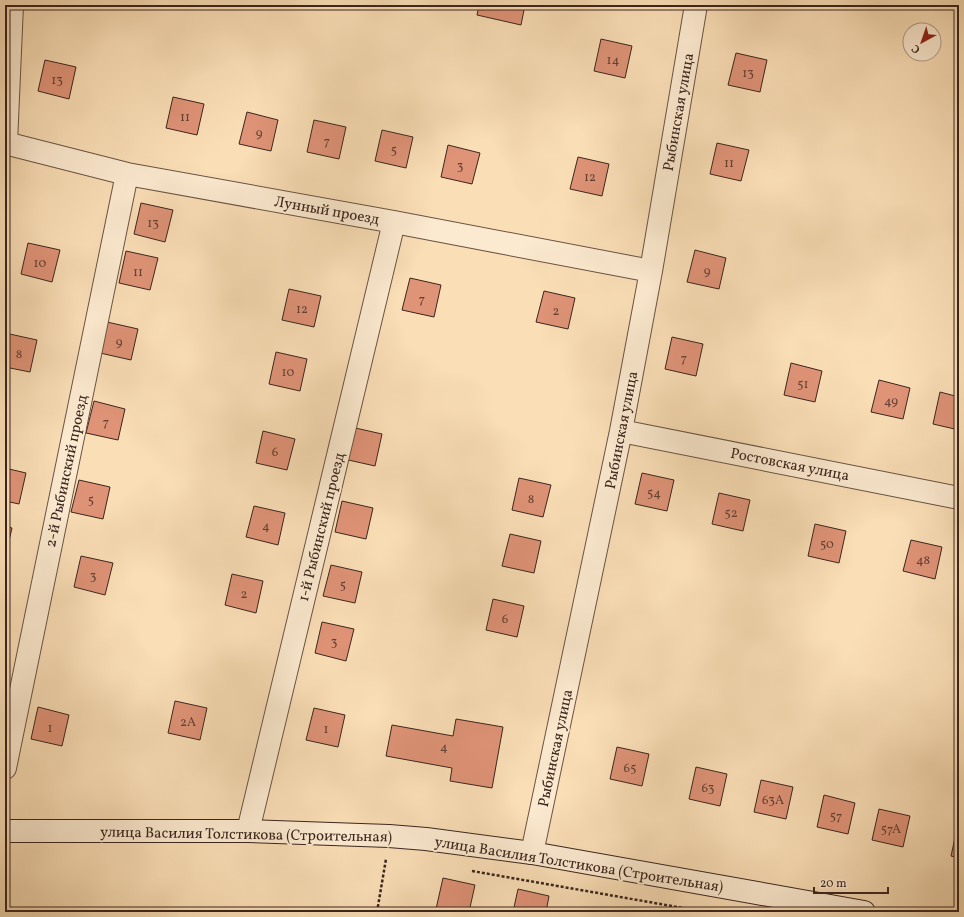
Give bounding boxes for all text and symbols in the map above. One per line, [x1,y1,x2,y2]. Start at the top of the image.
north arrow [902,22,942,62]
text: С [909,40,924,57]
street label: Рыбинская улица [659,51,700,173]
house number: 14 [607,52,620,70]
house number: 13 [742,65,754,83]
house number: 13 [51,72,63,90]
house number: 11 [180,109,190,127]
house number: 9 [256,125,263,143]
house number: 7 [324,133,330,151]
house number: 5 [391,142,397,160]
house number: 11 [724,155,734,173]
house number: 3 [457,158,464,176]
house number: 12 [584,169,596,187]
street label: Лунный проезд [273,192,381,231]
house number: 13 [147,215,159,233]
house number: 10 [34,255,47,273]
house number: 9 [704,263,711,281]
house number: 11 [133,264,143,282]
house number: 7 [419,291,425,309]
house number: 12 [296,301,308,319]
house number: 2 [553,303,560,321]
house number: 9 [116,334,123,352]
house number: 8 [16,346,22,364]
house number: 7 [681,350,687,368]
house number: 10 [282,364,295,382]
street label: Рыбинская улица [601,369,644,491]
house number: 51 [797,376,809,394]
street label: 2-й Рыбинский проезд [41,393,94,549]
house number: 49 [884,393,898,411]
house number: 7 [103,414,109,432]
house number: 6 [272,444,279,462]
street label: Ростовская улица [729,444,851,487]
street label: 1-й Рыбинский проезд [294,450,351,604]
house number: 54 [647,485,661,503]
house number: 8 [528,491,534,509]
house number: 5 [88,492,94,510]
house number: 52 [724,505,738,523]
house number: 4 [262,518,270,536]
house number: 50 [820,536,834,554]
house number: 48 [916,552,930,570]
house number: 3 [90,568,97,586]
house number: 5 [340,577,346,595]
house number: 2 [241,586,248,604]
house number: 6 [502,611,509,629]
house number: 3 [331,634,338,652]
street label: Рыбинская улица [534,688,579,809]
house number: 2А [180,714,196,732]
house number: 1 [47,720,53,738]
house number: 1 [323,721,329,739]
house number: 4 [440,739,448,757]
house number: 65 [624,760,636,778]
house number: 63 [701,780,715,798]
house number: 63А [762,792,784,810]
house number: 57 [830,808,842,826]
house number: 57А [881,821,901,839]
street label: улица Василия Толстикова (Строительная) [100,822,392,849]
street label: улица Василия Толстикова (Строительная) [433,832,725,899]
scale bar [814,869,888,895]
text: 20 m [820,876,847,892]

